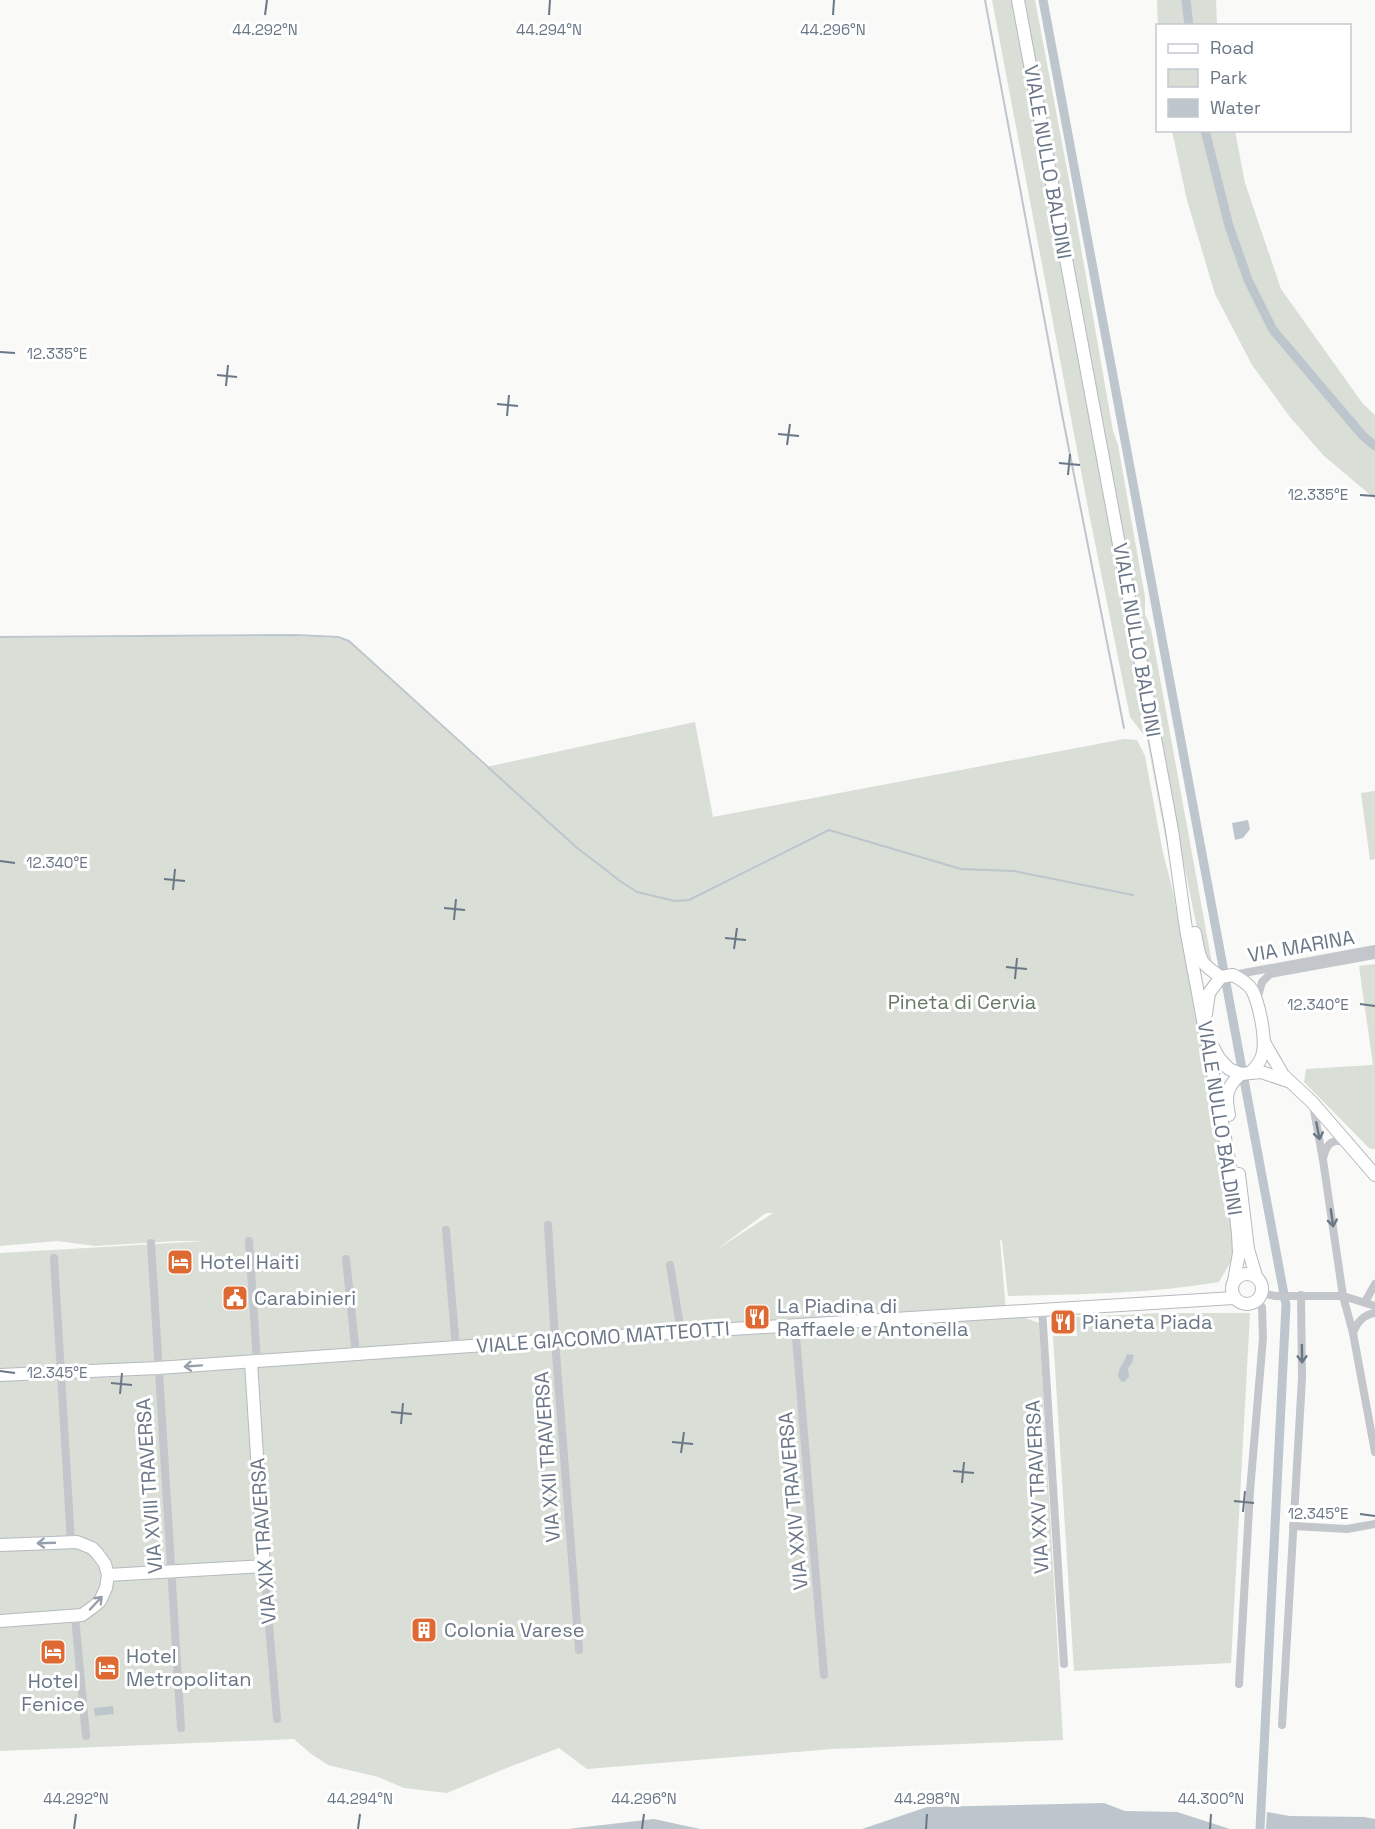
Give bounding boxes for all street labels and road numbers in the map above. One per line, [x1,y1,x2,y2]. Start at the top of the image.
street label: VIALE NULLO BALDINI [1018,63,1078,261]
street label: VIALE NULLO BALDINI [1107,541,1167,739]
street label: VIA MARINA [1246,924,1357,968]
street label: VIALE NULLO BALDINI [1192,1019,1248,1217]
street label: VIALE GIACOMO MATTEOTTI [475,1315,731,1359]
street label: VIA XXII TRAVERSA [528,1370,566,1544]
street label: VIA XVIII TRAVERSA [130,1397,168,1575]
street label: VIA XXV TRAVERSA [1019,1399,1055,1575]
street label: VIA XXIV TRAVERSA [772,1410,814,1591]
street label: VIA XIX TRAVERSA [244,1457,282,1625]

